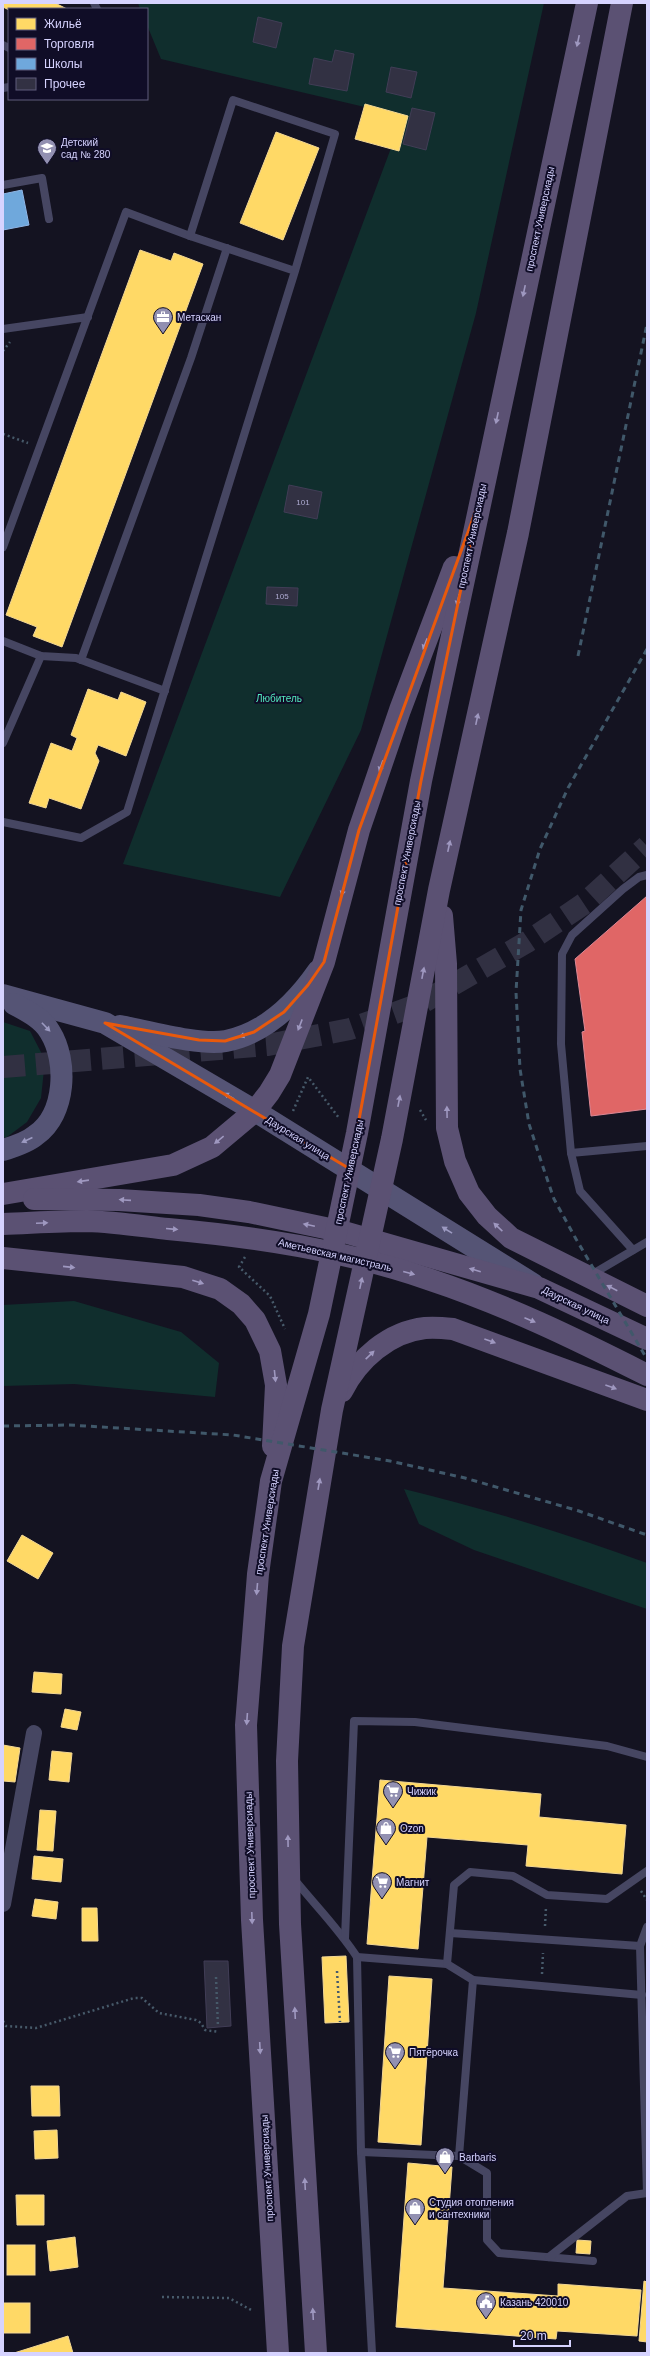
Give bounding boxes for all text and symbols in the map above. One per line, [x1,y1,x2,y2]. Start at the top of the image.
legend [8,8,148,100]
text: Жильё [44,17,82,31]
one-way arrow [575,35,581,47]
text: Торговля [44,37,94,51]
text: Школы [44,57,82,71]
text: Прочее [44,77,86,91]
school or university icon: Детский сад № 280 [36,137,58,165]
place label: Детский сад № 280 [61,137,111,160]
street label: проспект Универсиады [524,166,556,272]
one-way arrow [521,285,527,297]
office icon: Метаскан [152,306,174,334]
place label: Метаскан [177,312,221,323]
one-way arrow [494,412,500,424]
street label: проспект Универсиады [456,483,488,589]
house number: 101 [296,498,310,507]
house number: 105 [275,592,289,601]
one-way arrow [455,594,461,606]
one-way arrow [422,638,428,650]
park label: Любитель [256,693,302,704]
one-way arrow [475,713,481,725]
one-way arrow [378,760,384,772]
street label: проспект Универсиады [391,799,423,907]
one-way arrow [447,839,453,852]
one-way arrow [340,884,346,896]
one-way arrow [421,967,427,979]
one-way arrow [296,1019,302,1031]
one-way arrow [41,1022,51,1032]
one-way arrow [239,1032,251,1038]
one-way arrow [223,1093,235,1100]
one-way arrow [396,1095,402,1107]
one-way arrow [444,1105,450,1118]
street label: Даурская улица [264,1114,332,1162]
street label: проспект Универсиады [333,1119,365,1225]
one-way arrow [214,1136,225,1145]
one-way arrow [21,1137,33,1143]
one-way arrow [77,1178,89,1184]
one-way arrow [119,1197,131,1204]
one-way arrow [36,1220,49,1226]
one-way arrow [303,1221,315,1227]
one-way arrow [493,1222,504,1231]
one-way arrow [166,1226,178,1233]
one-way arrow [441,1226,453,1233]
street label: Аметьевская магистраль [277,1237,393,1273]
one-way arrow [63,1263,75,1270]
one-way arrow [469,1267,481,1273]
one-way arrow [403,1270,415,1276]
one-way arrow [359,1277,365,1289]
one-way arrow [193,1279,205,1285]
street label: Даурская улица [541,1284,612,1326]
one-way arrow [607,1284,618,1291]
one-way arrow [525,1317,537,1323]
one-way arrow [484,1339,496,1345]
one-way arrow [365,1350,375,1360]
one-way arrow [271,1370,278,1382]
one-way arrow [606,1385,618,1391]
street label: проспект Универсиады [253,1468,281,1576]
one-way arrow [316,1478,322,1490]
one-way arrow [253,1583,260,1595]
one-way arrow [243,1712,250,1725]
supermarket icon: Чижик [382,1780,404,1808]
place label: Чижик [407,1786,437,1797]
street label: проспект Универсиады [243,1791,257,1899]
shop icon: Ozon [375,1817,397,1845]
place label: Ozon [400,1823,424,1834]
one-way arrow [285,1834,291,1847]
supermarket icon: Магнит [371,1871,393,1899]
place label: Магнит [396,1877,430,1888]
one-way arrow [249,1912,255,1925]
one-way arrow [292,2006,298,2019]
supermarket icon: Пятёрочка [384,2041,406,2069]
one-way arrow [256,2042,263,2054]
place label: Пятёрочка [409,2047,458,2058]
street label: проспект Универсиады [259,2114,275,2222]
shop icon: Barbaris [434,2146,456,2174]
place label: Barbaris [459,2152,496,2163]
one-way arrow [302,2178,309,2190]
shop icon: Студия отопления и сантехники [404,2197,426,2225]
place label: Студия отопления и сантехники [429,2197,514,2220]
public building icon: Казань 420010 [475,2291,497,2319]
place label: Казань 420010 [500,2297,569,2308]
one-way arrow [310,2308,317,2320]
scale bar [514,2322,570,2348]
text: 20 m [520,2329,547,2343]

